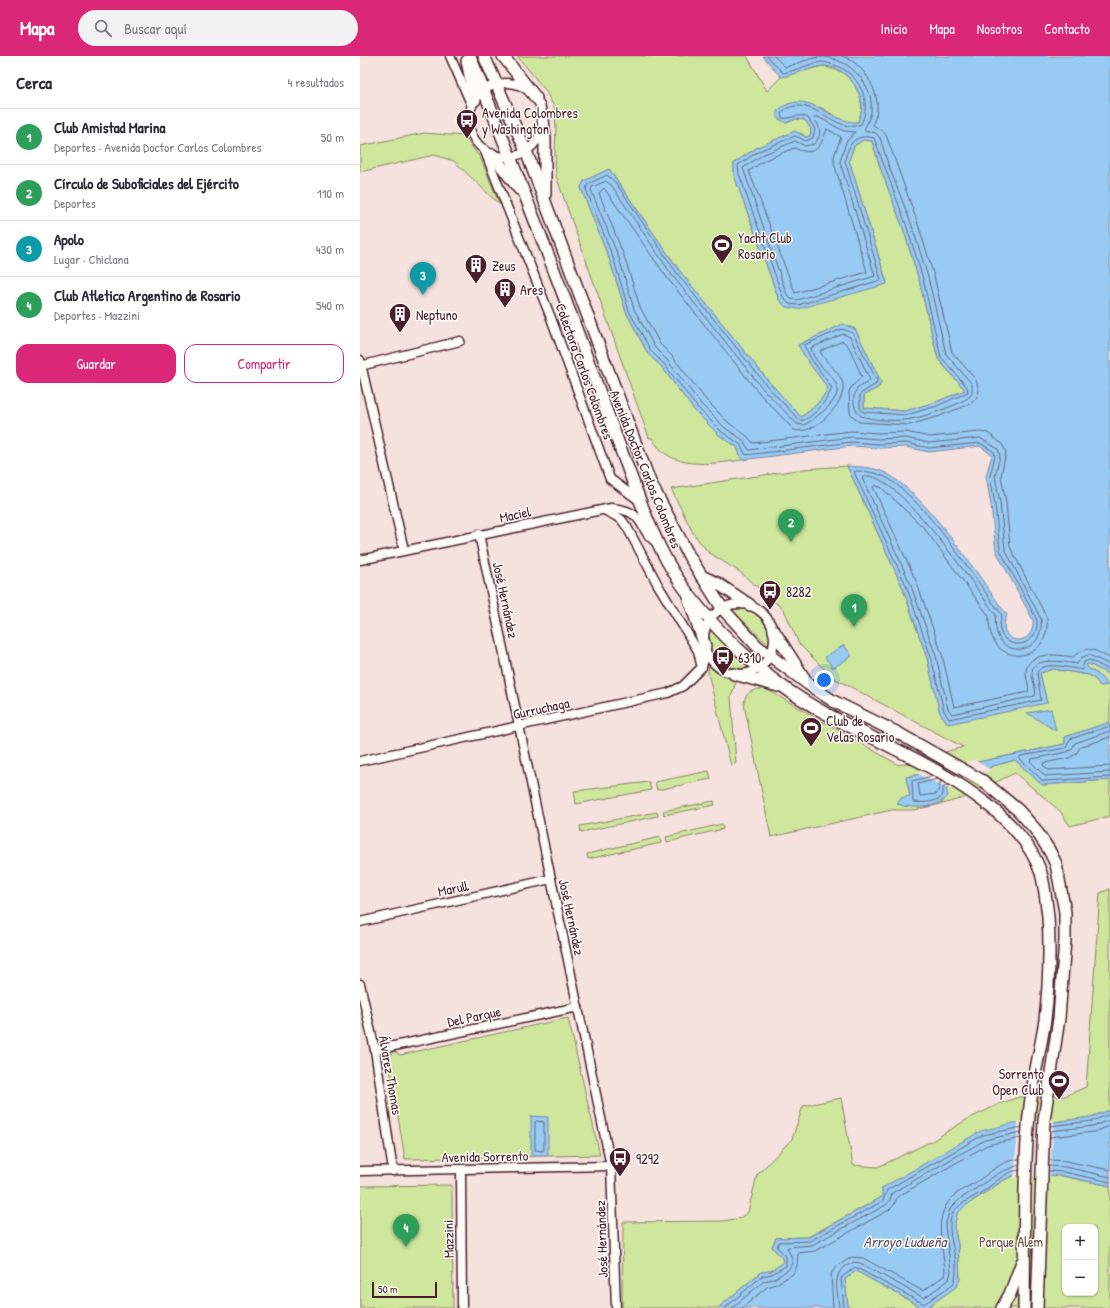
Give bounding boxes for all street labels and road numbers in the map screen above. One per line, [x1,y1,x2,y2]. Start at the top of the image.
street label: Colectora Carlos Colombres [552,300,618,442]
street label: Avenida Doctor Carlos Colombres [605,387,687,551]
street label: Maciel [498,501,533,527]
street label: José Hernández [489,560,523,640]
street label: Gurruchaga [511,693,572,724]
street label: Marull [436,875,471,900]
street label: José Hernández [555,877,589,957]
street label: Del Parque [445,1001,503,1032]
street label: Álvarez Thomas [375,1034,407,1116]
street label: Avenida Sorrento [441,1146,529,1166]
street label: José Hernández [590,1200,612,1278]
street label: Mazzini [438,1220,458,1258]

